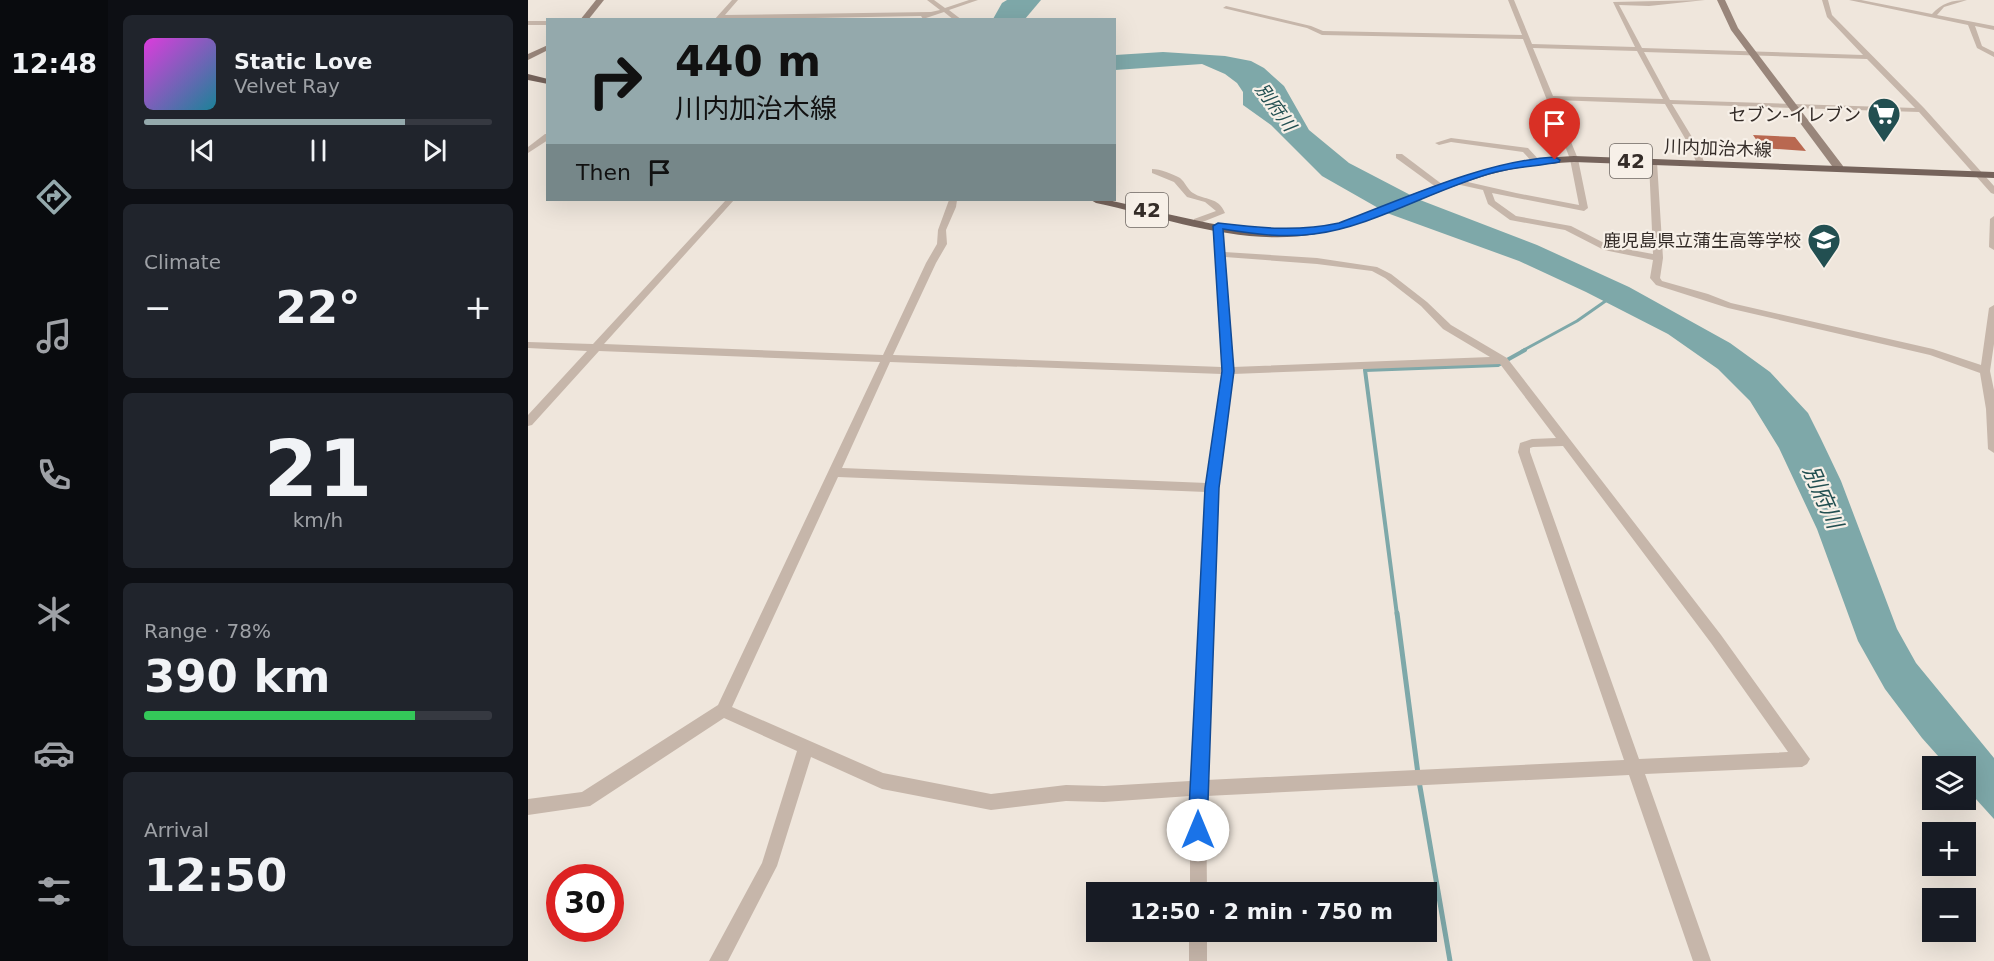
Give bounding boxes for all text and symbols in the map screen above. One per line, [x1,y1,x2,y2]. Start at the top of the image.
text: 440 m [675,37,821,86]
icon: right [576,42,654,120]
text: 12:48 [11,48,97,79]
text: Static Love [234,49,372,74]
text: Velvet Ray [234,74,340,98]
water label: 別府川 [1252,79,1302,137]
text: 川内加治木線 [675,93,837,124]
supermarket icon: セブン-イレブン [1866,96,1902,143]
pin [1529,98,1580,160]
place label: セブン-イレブン [1729,104,1861,125]
icon: arrive [1538,107,1571,140]
icon: previous [186,134,219,167]
icon: pause [302,134,335,167]
icon: next [418,134,451,167]
street label: 川内加治木線 [1664,136,1772,160]
road number: 42 [1610,144,1652,178]
icon: arrive [643,156,676,189]
text: Then [576,160,631,185]
icon: directions [33,176,75,218]
road number: 42 [1126,193,1168,227]
school or university icon: 鹿児島県立蒲生高等学校 [1806,222,1842,269]
place label: 鹿児島県立蒲生高等学校 [1603,230,1801,251]
text: Climate [144,250,221,274]
text: 22° [275,281,361,334]
text: − [144,288,172,327]
text: + [464,288,492,327]
icon: music [33,315,75,357]
text: 21 [264,424,372,514]
icon: phone [33,454,75,496]
water label: 別府川 [1798,462,1849,534]
text: km/h [293,508,343,532]
icon: climate [33,593,75,635]
text: Range · 78% [144,619,271,643]
text: 390 km [144,650,330,703]
icon: car [33,732,75,774]
map controls [1922,756,1976,942]
button: layers [1922,756,1976,810]
position arrow [1166,798,1230,862]
text: Arrival [144,818,209,842]
button: + [1922,822,1976,876]
text: 12:50 [144,849,287,902]
speed limit sign: 30 [546,864,624,942]
icon: filters [33,870,75,912]
button: − [1922,888,1976,942]
text: 12:50 · 2 min · 750 m [1130,899,1393,924]

